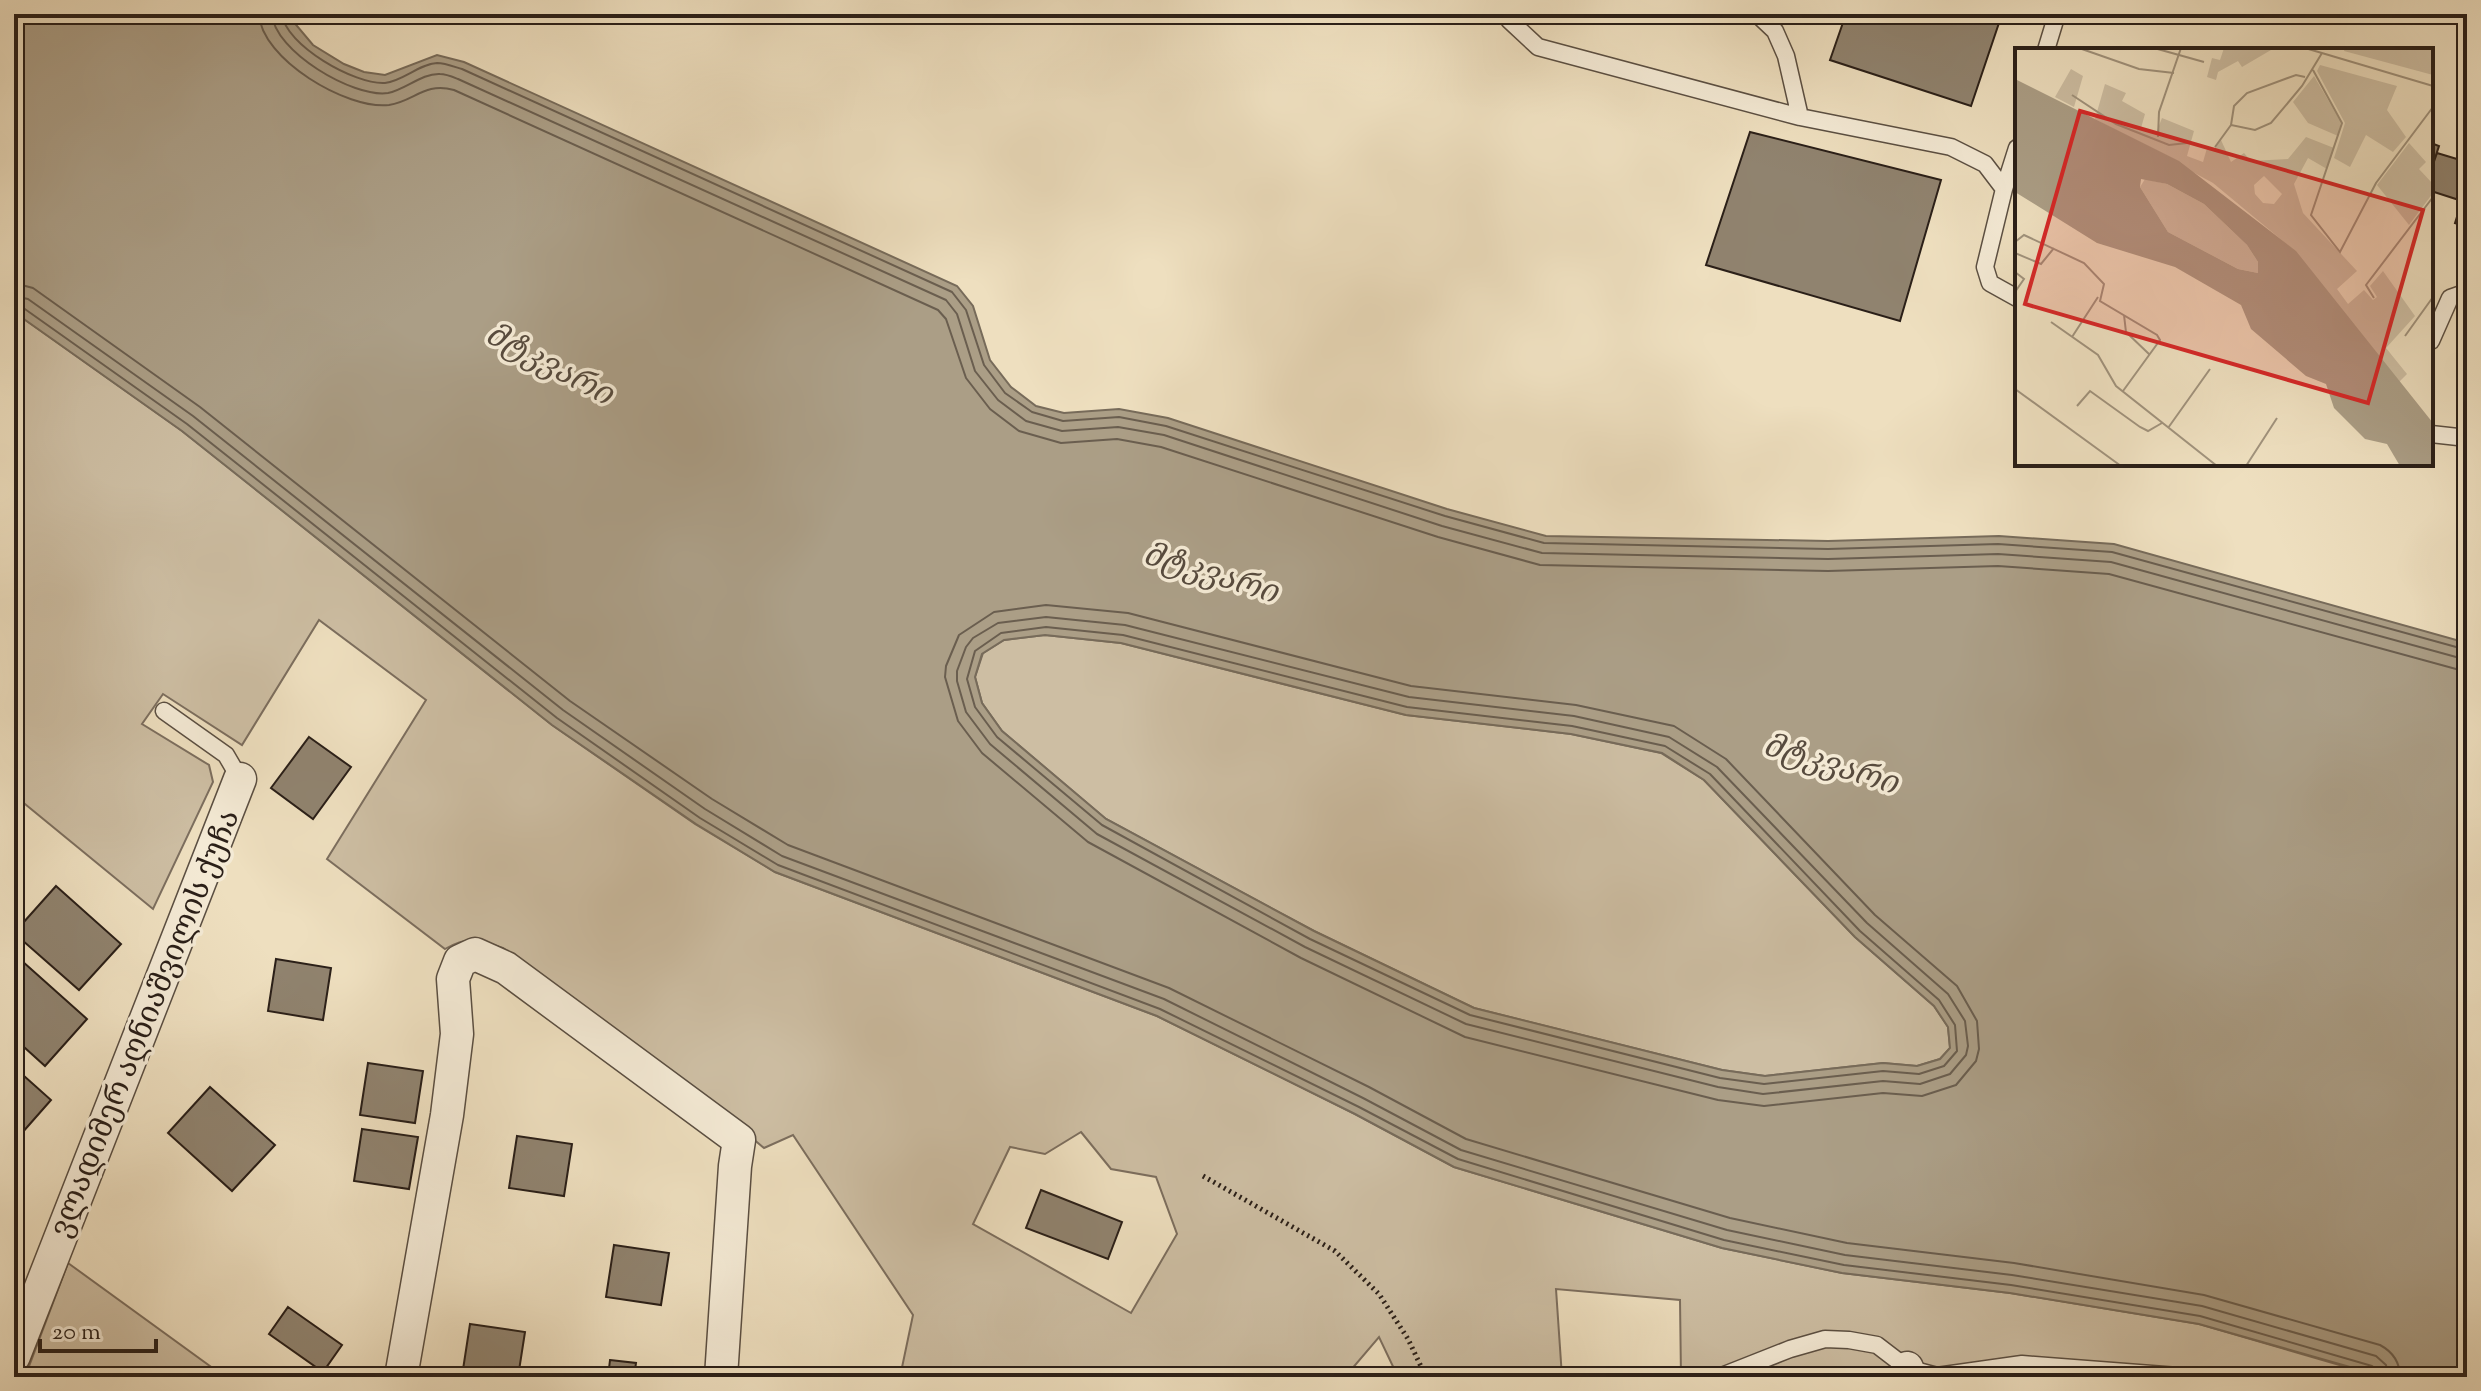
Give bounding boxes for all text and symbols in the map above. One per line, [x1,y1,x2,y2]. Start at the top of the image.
inset map [2015,48,2433,466]
water label: მტკვარი [477,313,622,419]
water label: მტკვარი [1137,533,1285,618]
water label: მტკვარი [1757,724,1905,809]
street label: ვლადიმერ აღნიაშვილის ქუჩა [41,804,252,1244]
scale bar [40,1303,156,1353]
text: 20 m [52,1316,101,1350]

